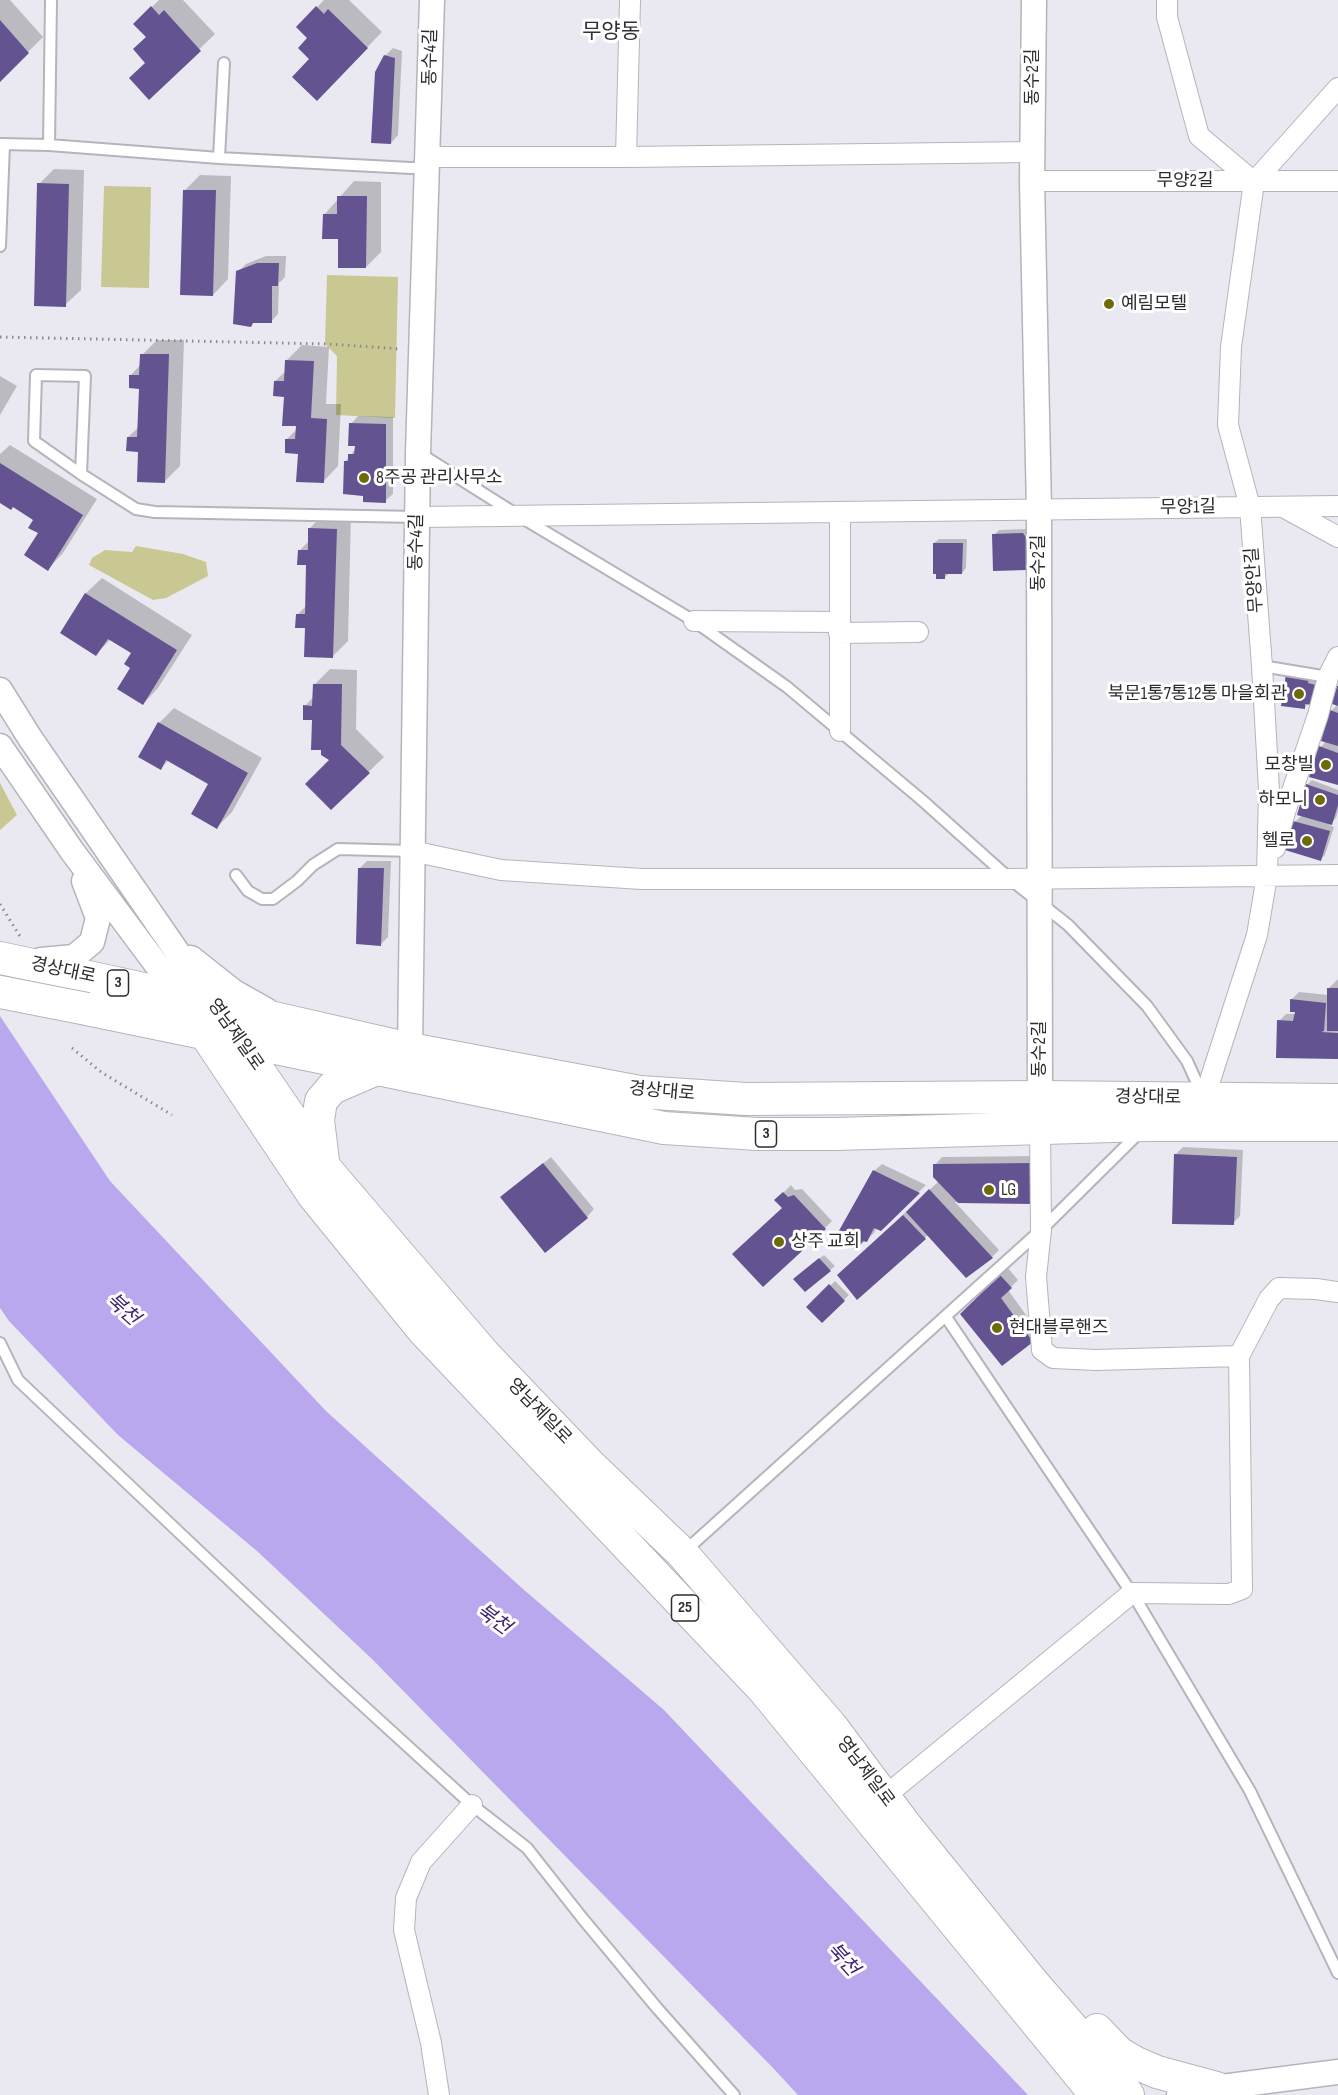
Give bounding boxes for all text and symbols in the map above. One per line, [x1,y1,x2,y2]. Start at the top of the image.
district label: 무양동 [582,20,640,46]
street label: 동수4길 [420,28,442,86]
street label: 동수2길 [1022,48,1044,106]
street label: 무양2길 [1156,170,1214,192]
place label: 예림모텔 [1121,293,1187,315]
marker: 예림모텔 [1102,297,1116,311]
place label: 8주공 관리사무소 [376,467,503,489]
marker: 8주공 관리사무소 [357,471,371,485]
street label: 무양1길 [1160,497,1216,519]
street label: 동수4길 [406,513,428,571]
street label: 동수2길 [1028,534,1050,592]
street label: 무양안길 [1242,546,1268,614]
place label: 북문1통7통12통 마을회관 [1108,683,1287,705]
marker: 북문1통7통12통 마을회관 [1292,687,1306,701]
place label: 모창빌 [1264,754,1314,776]
marker: 모창빌 [1319,758,1333,772]
place label: 하모니 [1258,789,1308,811]
marker: 하모니 [1313,793,1327,807]
place label: 헬로 [1262,830,1295,852]
marker: 헬로 [1300,834,1314,848]
street label: 경상대로 [28,954,98,988]
road number: 3 [108,970,128,996]
street label: 영남제일로 [202,995,268,1075]
street label: 동수2길 [1029,1020,1051,1078]
street label: 경상대로 [628,1078,696,1106]
street label: 경상대로 [1115,1087,1181,1109]
road number: 3 [756,1121,777,1147]
place label: LG [1001,1179,1016,1201]
marker: LG [982,1183,996,1197]
place label: 상주 교회 [791,1231,860,1253]
marker: 상주 교회 [772,1235,786,1249]
water label: 북천 [100,1289,144,1331]
place label: 현대블루핸즈 [1009,1317,1108,1339]
marker: 현대블루핸즈 [990,1321,1004,1335]
street label: 영남제일로 [502,1375,576,1449]
road number: 25 [672,1595,698,1621]
water label: 북천 [471,1599,515,1641]
street label: 영남제일로 [831,1732,899,1812]
water label: 북천 [821,1938,863,1982]

